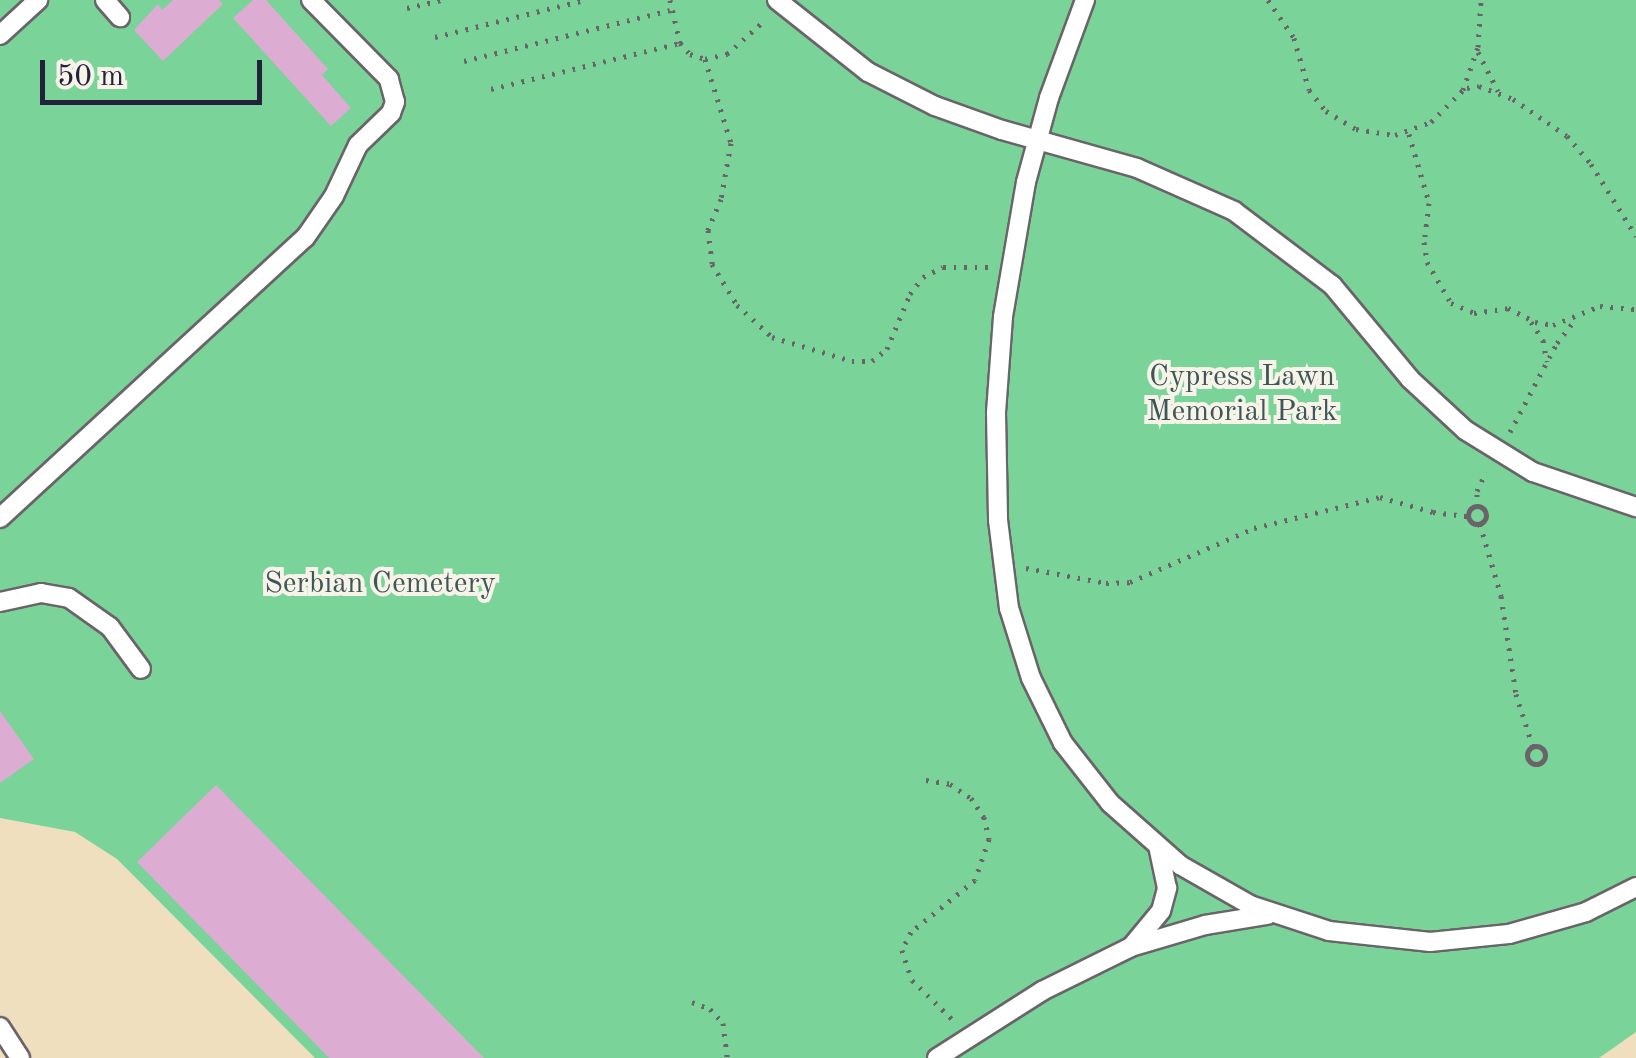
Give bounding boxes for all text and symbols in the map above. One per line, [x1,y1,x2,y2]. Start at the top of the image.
scale bar [45,40,268,102]
text: 50 m [57,62,124,92]
park label: Cypress Lawn Memorial Park [1146,359,1338,430]
park label: Serbian Cemetery [264,566,496,602]

